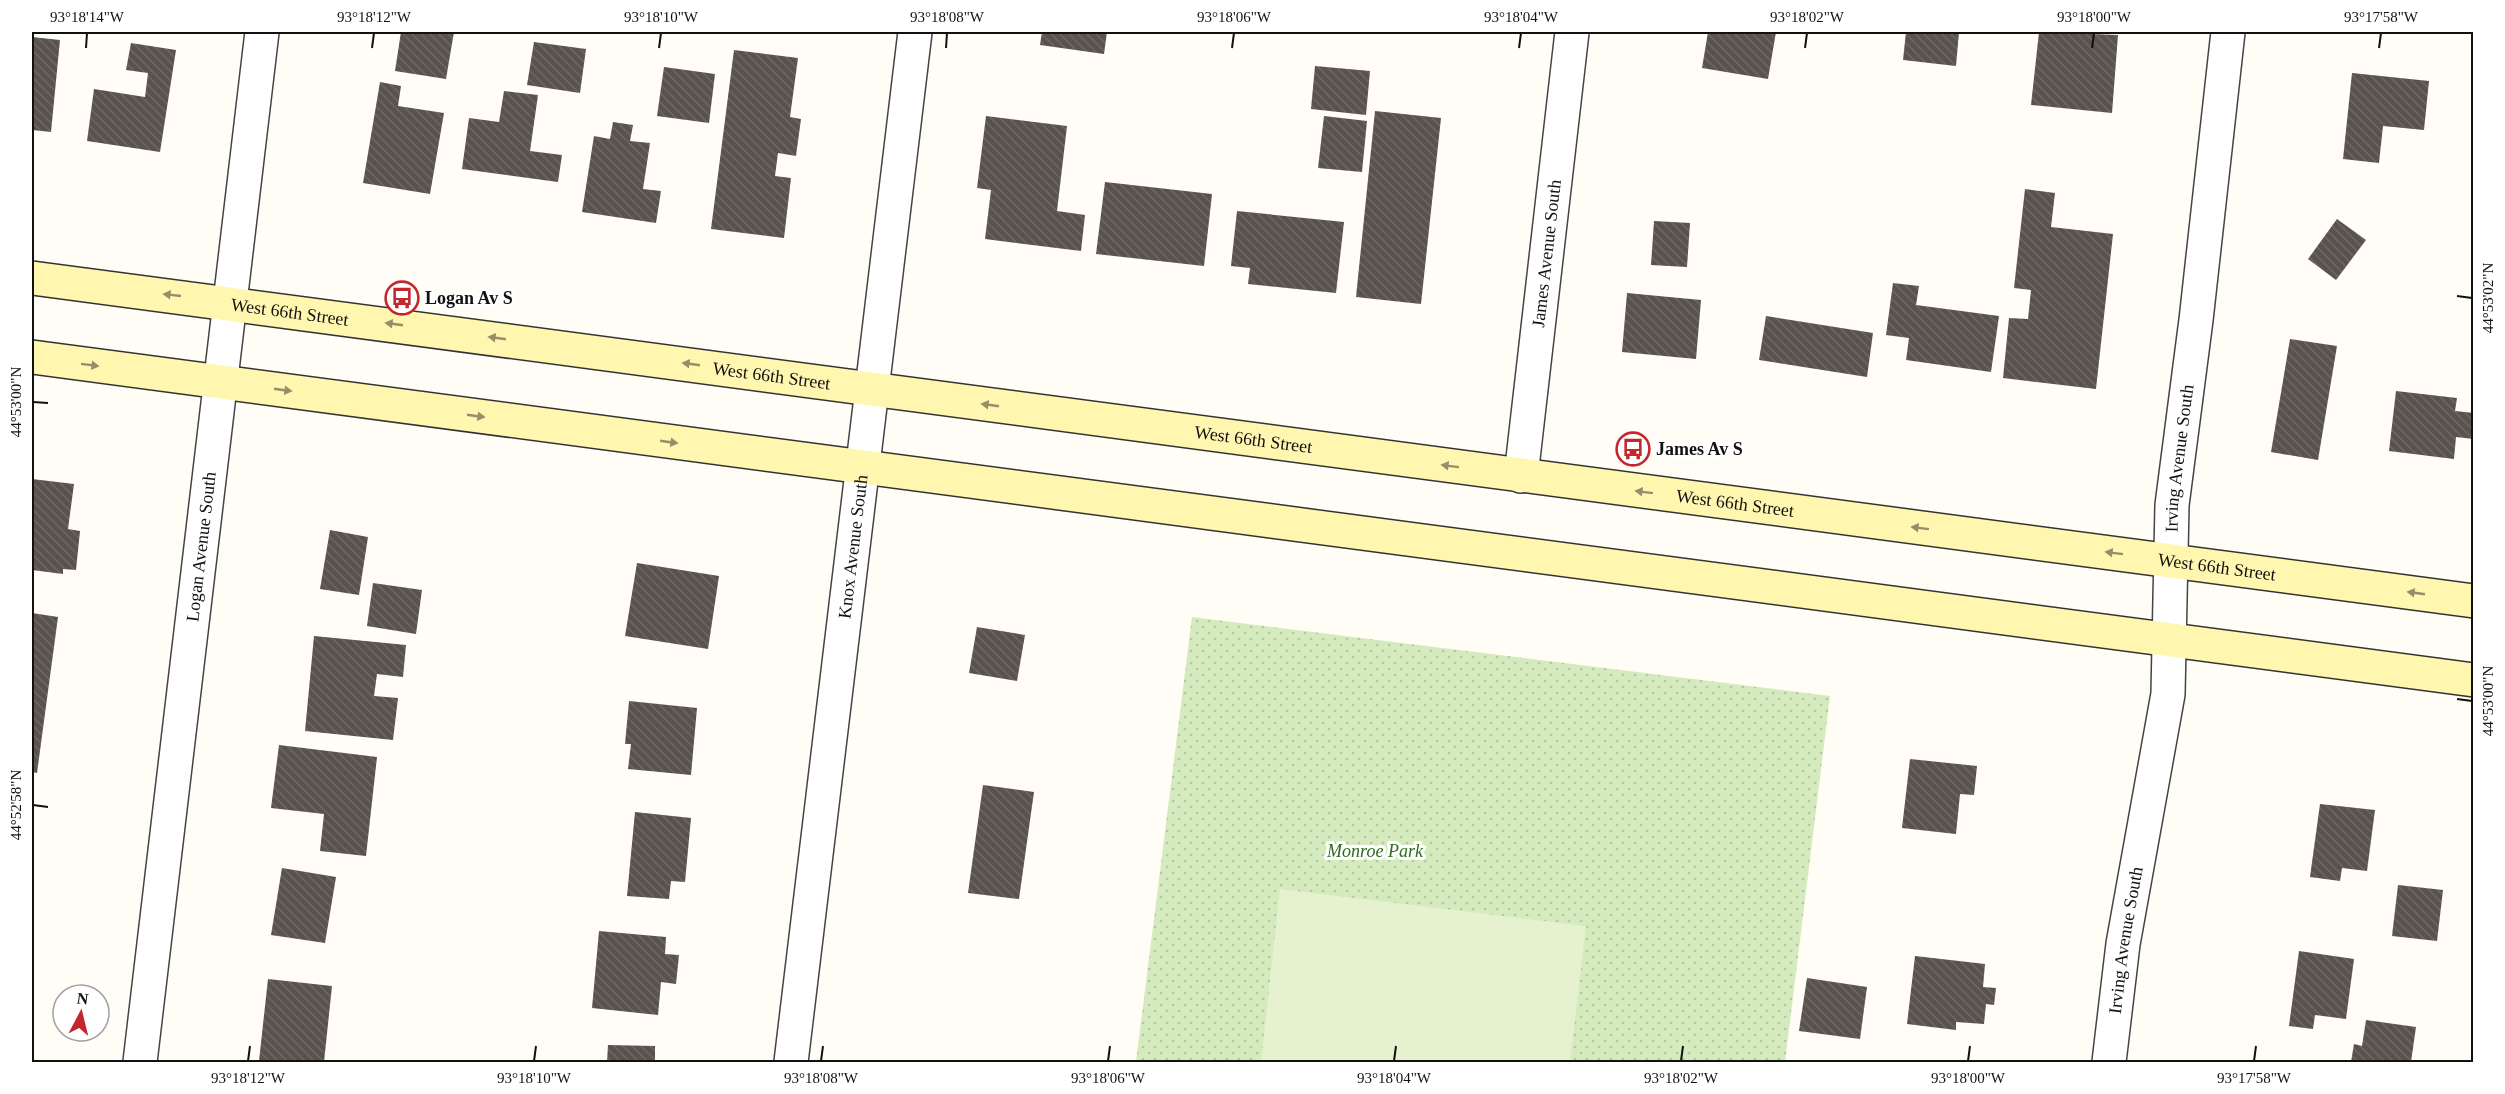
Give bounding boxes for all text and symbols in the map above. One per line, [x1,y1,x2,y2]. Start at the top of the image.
text: 93°18'14"W [50,9,125,25]
text: 93°18'12"W [337,9,412,25]
text: 93°18'10"W [624,9,699,25]
text: 93°18'08"W [910,9,985,25]
text: 93°18'06"W [1197,9,1272,25]
text: 93°18'04"W [1484,9,1559,25]
text: 93°18'02"W [1770,9,1845,25]
text: 93°18'00"W [2057,9,2132,25]
text: 93°17'58"W [2344,9,2419,25]
street label: James Avenue South [1528,178,1565,329]
text: 44°53'02"N [2480,263,2496,333]
bus stop icon: Logan Av S [384,280,420,316]
place label: Logan Av S [425,288,513,308]
one-way arrow [163,290,182,300]
street label: West 66th Street [230,294,350,330]
one-way arrow [384,319,403,328]
one-way arrow [488,333,507,342]
street label: West 66th Street [711,358,832,394]
one-way arrow [80,360,99,369]
one-way arrow [681,360,700,369]
text: 44°53'00"N [8,367,24,437]
street label: Irving Avenue South [2161,383,2198,532]
one-way arrow [273,386,292,395]
one-way arrow [981,400,1000,409]
one-way arrow [467,411,486,421]
street label: West 66th Street [1193,422,1313,457]
bus stop icon: James Av S [1615,431,1651,467]
one-way arrow [660,437,679,446]
place label: James Av S [1656,439,1743,459]
one-way arrow [1441,462,1460,471]
street label: Logan Avenue South [182,471,220,623]
street label: Knox Avenue South [834,474,872,620]
street label: West 66th Street [1675,486,1795,521]
one-way arrow [1634,487,1653,496]
one-way arrow [1911,523,1930,532]
one-way arrow [2104,548,2123,557]
street label: West 66th Street [2157,549,2277,585]
one-way arrow [2406,588,2425,597]
text: 44°53'00"N [2480,666,2496,736]
text: 44°52'58"N [8,770,24,840]
park label: Monroe Park [1326,841,1424,861]
street label: Irving Avenue South [2105,865,2147,1015]
north arrow [51,983,111,1043]
text: N [76,989,90,1008]
text: 93°18'12"W [211,1070,286,1086]
text: 93°18'10"W [497,1070,572,1086]
text: 93°18'08"W [784,1070,859,1086]
text: 93°18'06"W [1071,1070,1146,1086]
text: 93°18'04"W [1357,1070,1432,1086]
text: 93°18'02"W [1644,1070,1719,1086]
text: 93°18'00"W [1931,1070,2006,1086]
text: 93°17'58"W [2217,1070,2292,1086]

